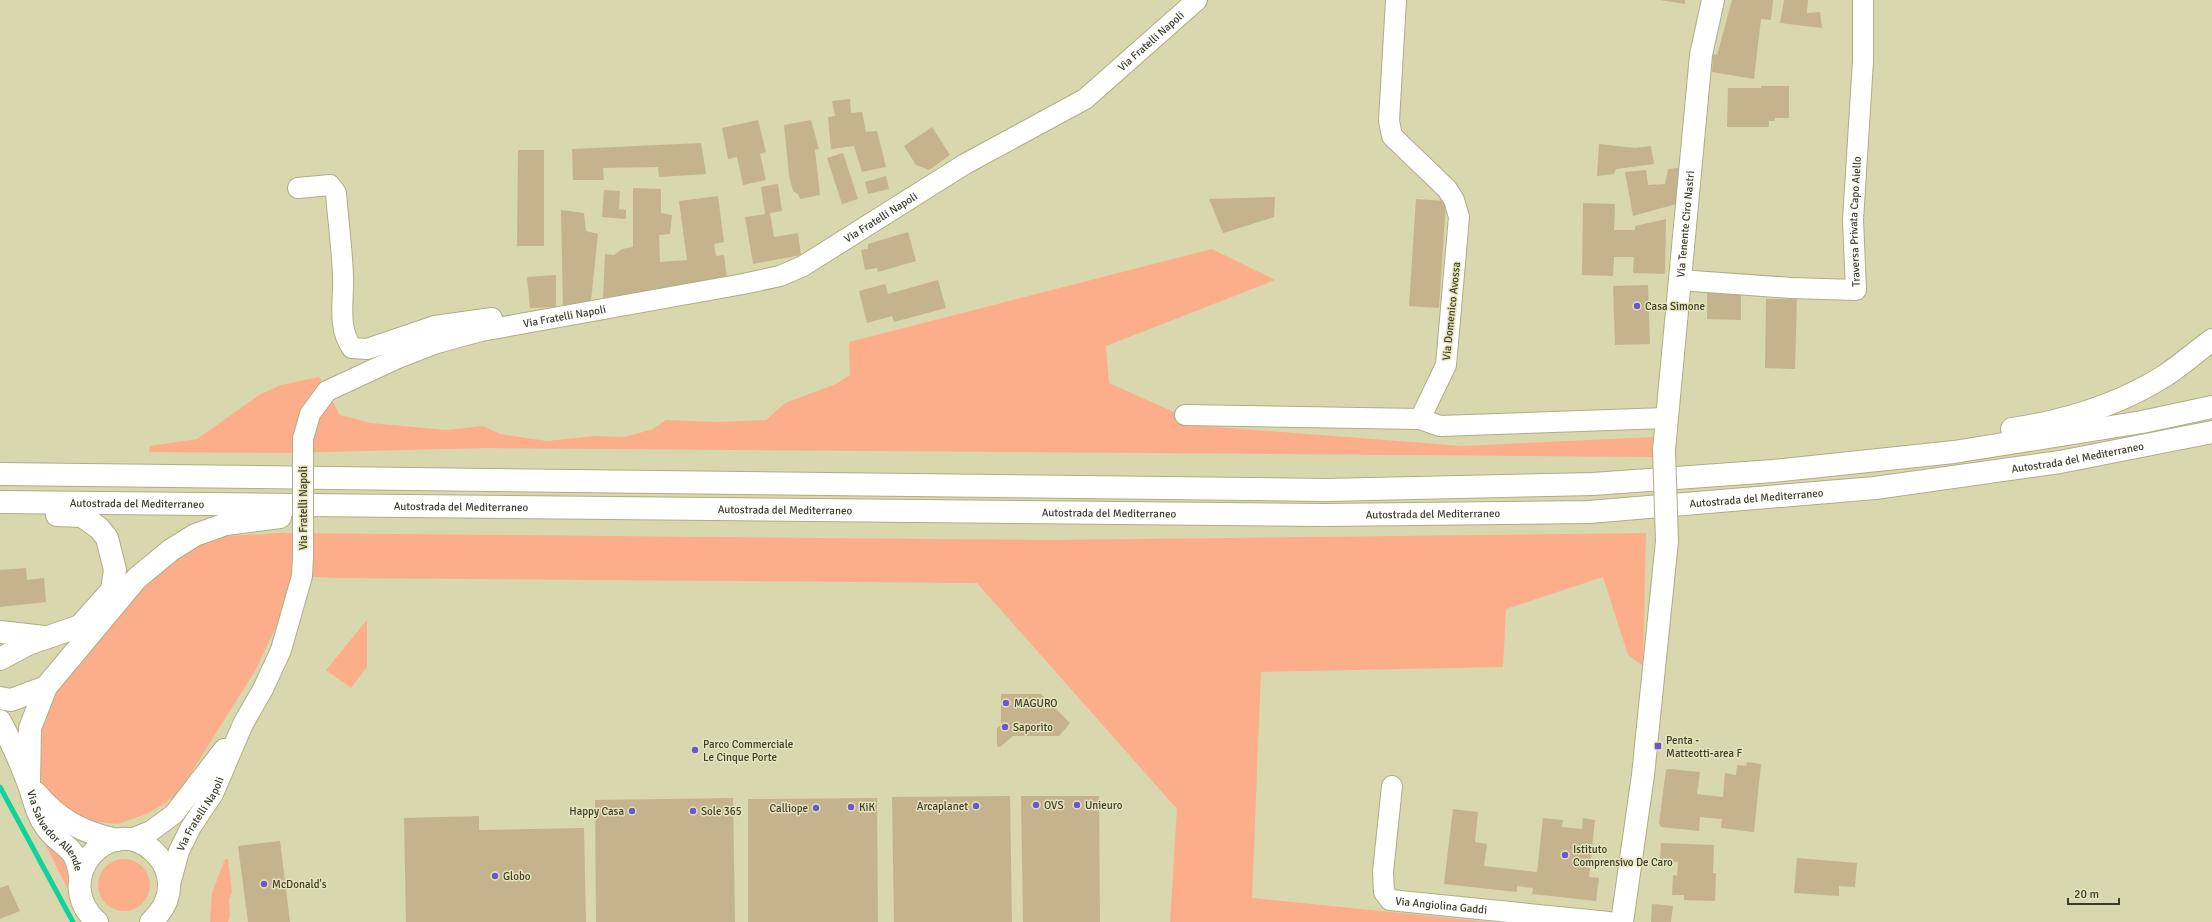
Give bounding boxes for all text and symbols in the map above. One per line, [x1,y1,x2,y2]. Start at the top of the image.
street label: Via Fratelli Napoli [1115,9,1187,74]
street label: Traversa Privata Capo Aiello [1847,156,1864,287]
street label: Via Tenente Ciro Nastri [1674,170,1697,278]
street label: Via Fratelli Napoli [842,190,920,245]
street label: Via Domenico Avossa [1440,261,1463,361]
place label: Casa Simone [1645,300,1705,313]
marker: Casa Simone [1632,301,1642,311]
street label: Via Fratelli Napoli [522,303,607,330]
street label: Autostrada del Mediterraneo [2010,440,2145,476]
street label: Via Fratelli Napoli [297,466,310,550]
street label: Autostrada del Mediterraneo [1689,486,1824,511]
street label: Autostrada del Mediterraneo [70,497,205,511]
street label: Autostrada del Mediterraneo [394,500,529,514]
street label: Autostrada del Mediterraneo [718,503,853,517]
street label: Autostrada del Mediterraneo [1042,506,1177,521]
street label: Autostrada del Mediterraneo [1366,507,1501,522]
place label: MAGURO [1014,697,1058,710]
marker: MAGURO [1001,698,1011,708]
place label: Saporito [1013,721,1053,734]
marker: Saporito [1000,722,1010,732]
place label: Penta - Matteotti-area F [1666,734,1743,760]
place label: Parco Commerciale Le Cinque Porte [703,738,793,764]
marker: Penta - Matteotti-area F [1653,741,1663,751]
marker: Parco Commerciale Le Cinque Porte [690,745,700,755]
street label: Via Fratelli Napoli [174,775,227,853]
street label: Via Salvador Allende [24,788,85,872]
place label: OVS [1044,799,1064,812]
place label: Unieuro [1085,799,1123,812]
place label: Arcaplanet [917,800,968,813]
marker: OVS [1031,800,1041,810]
marker: Unieuro [1072,800,1082,810]
place label: KiK [859,801,876,814]
marker: Arcaplanet [971,801,981,811]
place label: Calliope [770,802,808,815]
marker: KiK [846,802,856,812]
marker: Calliope [811,803,821,813]
place label: Happy Casa [569,805,624,818]
place label: Sole 365 [701,805,742,818]
marker: Happy Casa [627,806,637,816]
marker: Sole 365 [688,806,698,816]
place label: Istituto Comprensivo De Caro [1573,843,1673,869]
marker: Istituto Comprensivo De Caro [1560,850,1570,860]
place label: Globo [503,870,531,883]
marker: Globo [490,871,500,881]
place label: McDonald's [272,878,327,891]
marker: McDonald's [259,879,269,889]
scale bar [2068,880,2119,906]
text: 20 m [2074,887,2099,902]
street label: Via Angiolina Gaddi [1395,895,1488,917]

